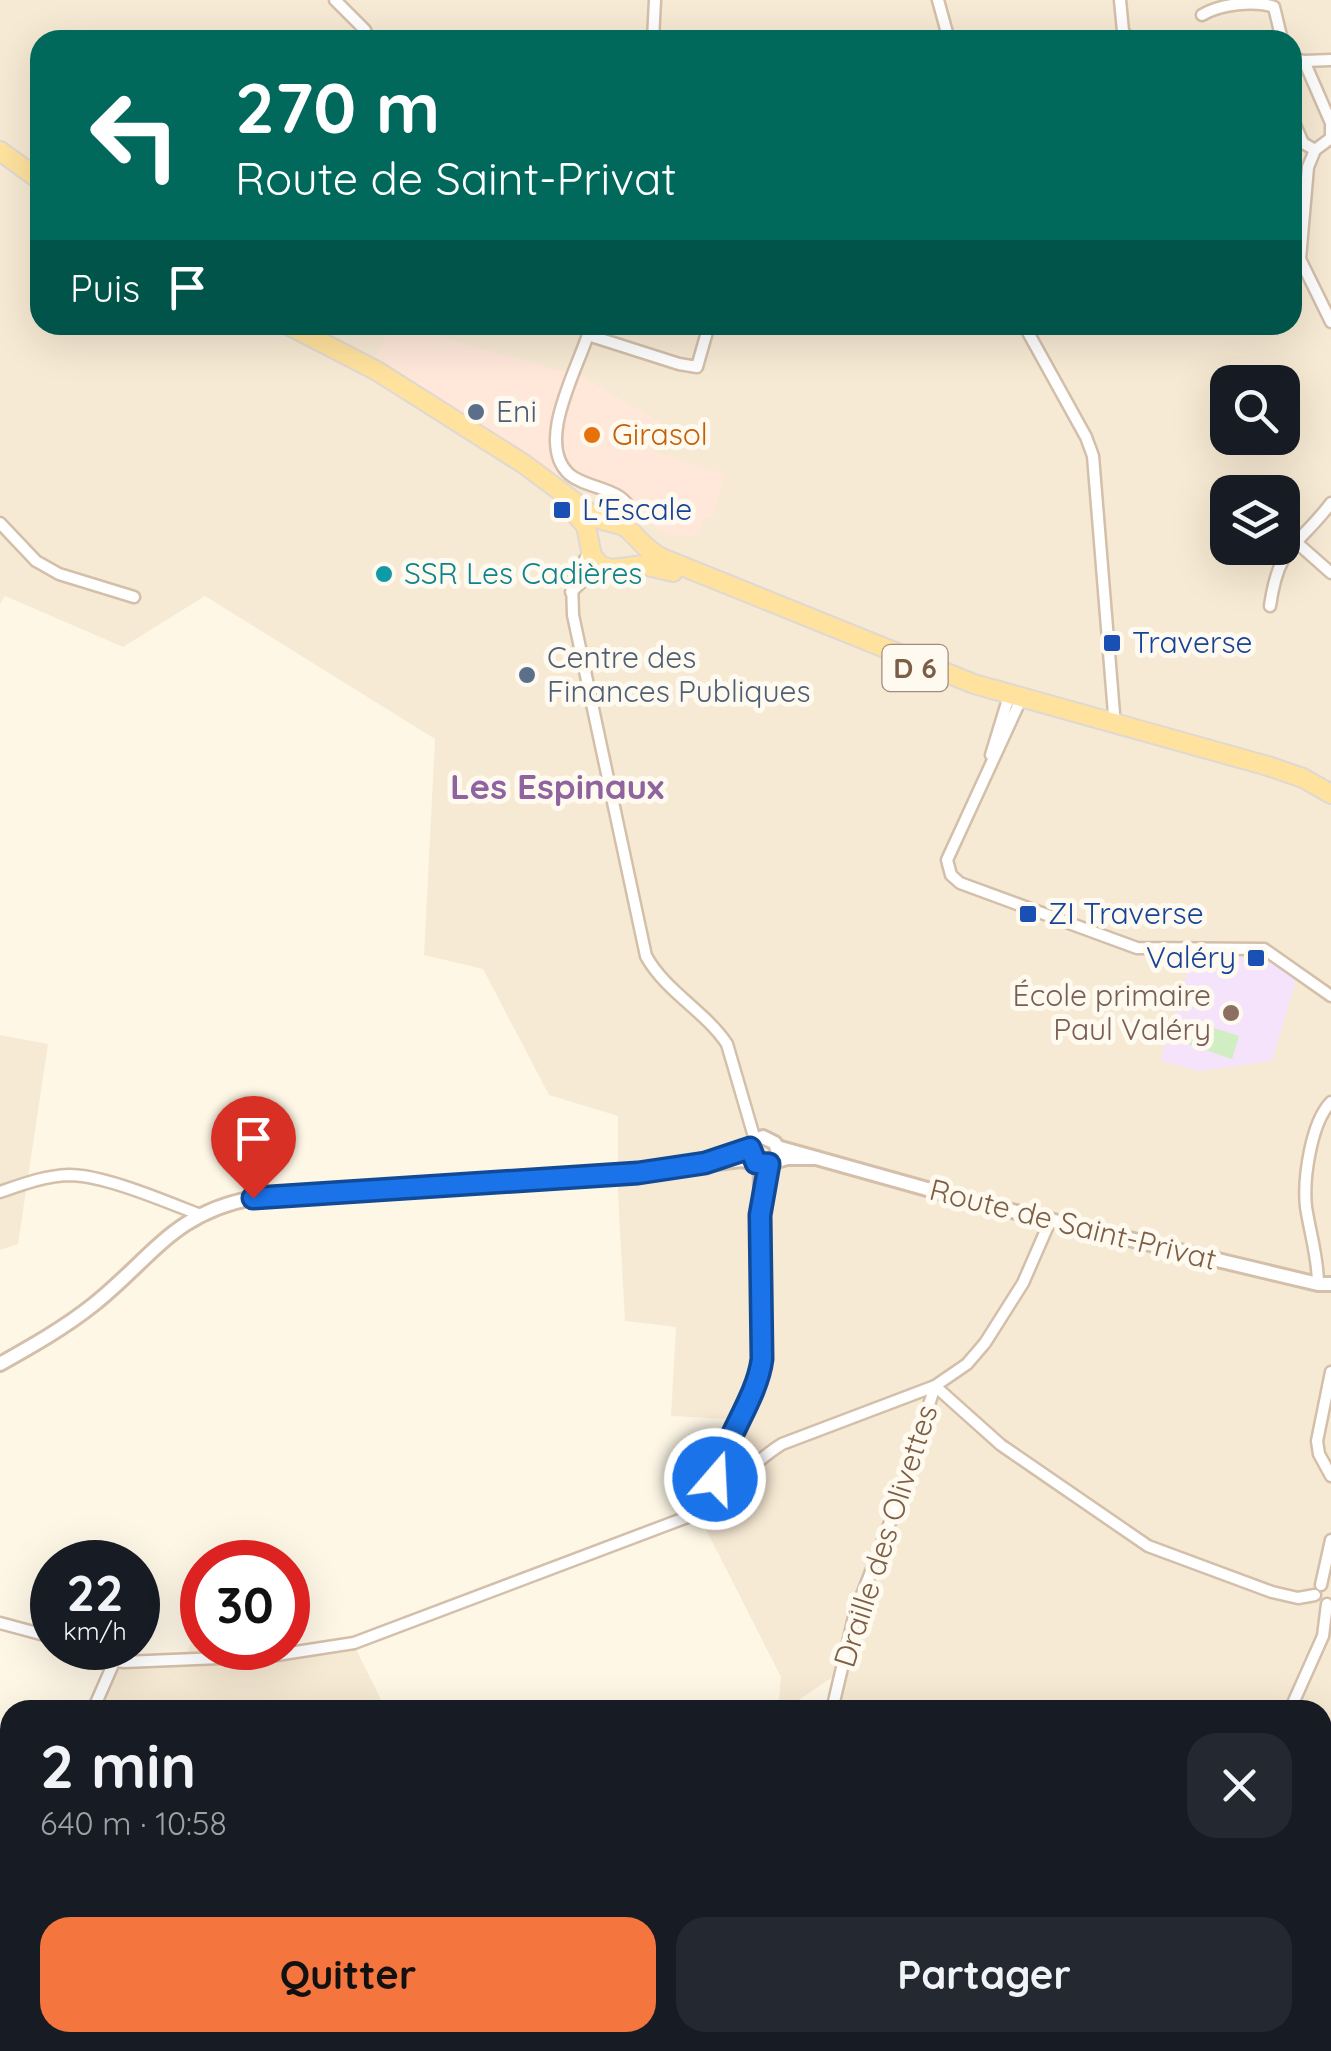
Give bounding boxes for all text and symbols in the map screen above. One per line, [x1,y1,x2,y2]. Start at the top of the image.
text: 270 m [235,63,440,151]
icon: left [70,70,200,200]
text: Route de Saint-Privat [235,150,676,206]
icon: arrive [160,260,215,315]
text: Puis [70,264,140,312]
map controls [1210,365,1300,565]
button: search [1210,365,1300,455]
place label: Eni [496,392,537,430]
marker: Eni [465,401,487,423]
place label: Girasol [612,415,708,453]
marker: Girasol [581,424,603,446]
button: layers [1210,475,1300,565]
place label: L'Escale [582,490,692,528]
marker: L'Escale [551,499,573,521]
place label: SSR Les Cadières [404,554,642,592]
marker: SSR Les Cadières [373,563,395,585]
place label: Traverse [1132,623,1253,661]
marker: Traverse [1101,632,1123,654]
place label: Centre des Finances Publiques [547,638,811,710]
road number: D 6 [882,645,948,691]
marker: Centre des Finances Publiques [516,664,538,686]
district label: Les Espinaux [450,764,664,808]
place label: ZI Traverse [1048,894,1204,932]
marker: ZI Traverse [1017,903,1039,925]
place label: Valéry [1146,938,1236,976]
marker: Valéry [1245,947,1267,969]
place label: École primaire Paul Valéry [1013,976,1211,1048]
marker: École primaire Paul Valéry [1220,1002,1242,1024]
pin [211,1096,296,1199]
icon: arrive [226,1111,281,1166]
street label: Route de Saint-Privat [926,1170,1221,1278]
street label: Draille des Olivettes [825,1400,945,1672]
position arrow [663,1427,767,1531]
speed limit sign: 30 [180,1540,310,1670]
text: 22 [67,1561,123,1624]
text: km/h [63,1615,127,1646]
text: 2 min [40,1728,196,1803]
button: close [1187,1733,1292,1838]
text: 640 m · 10:58 [40,1803,227,1843]
button: Quitter [40,1917,656,2032]
button: Partager [676,1917,1292,2032]

